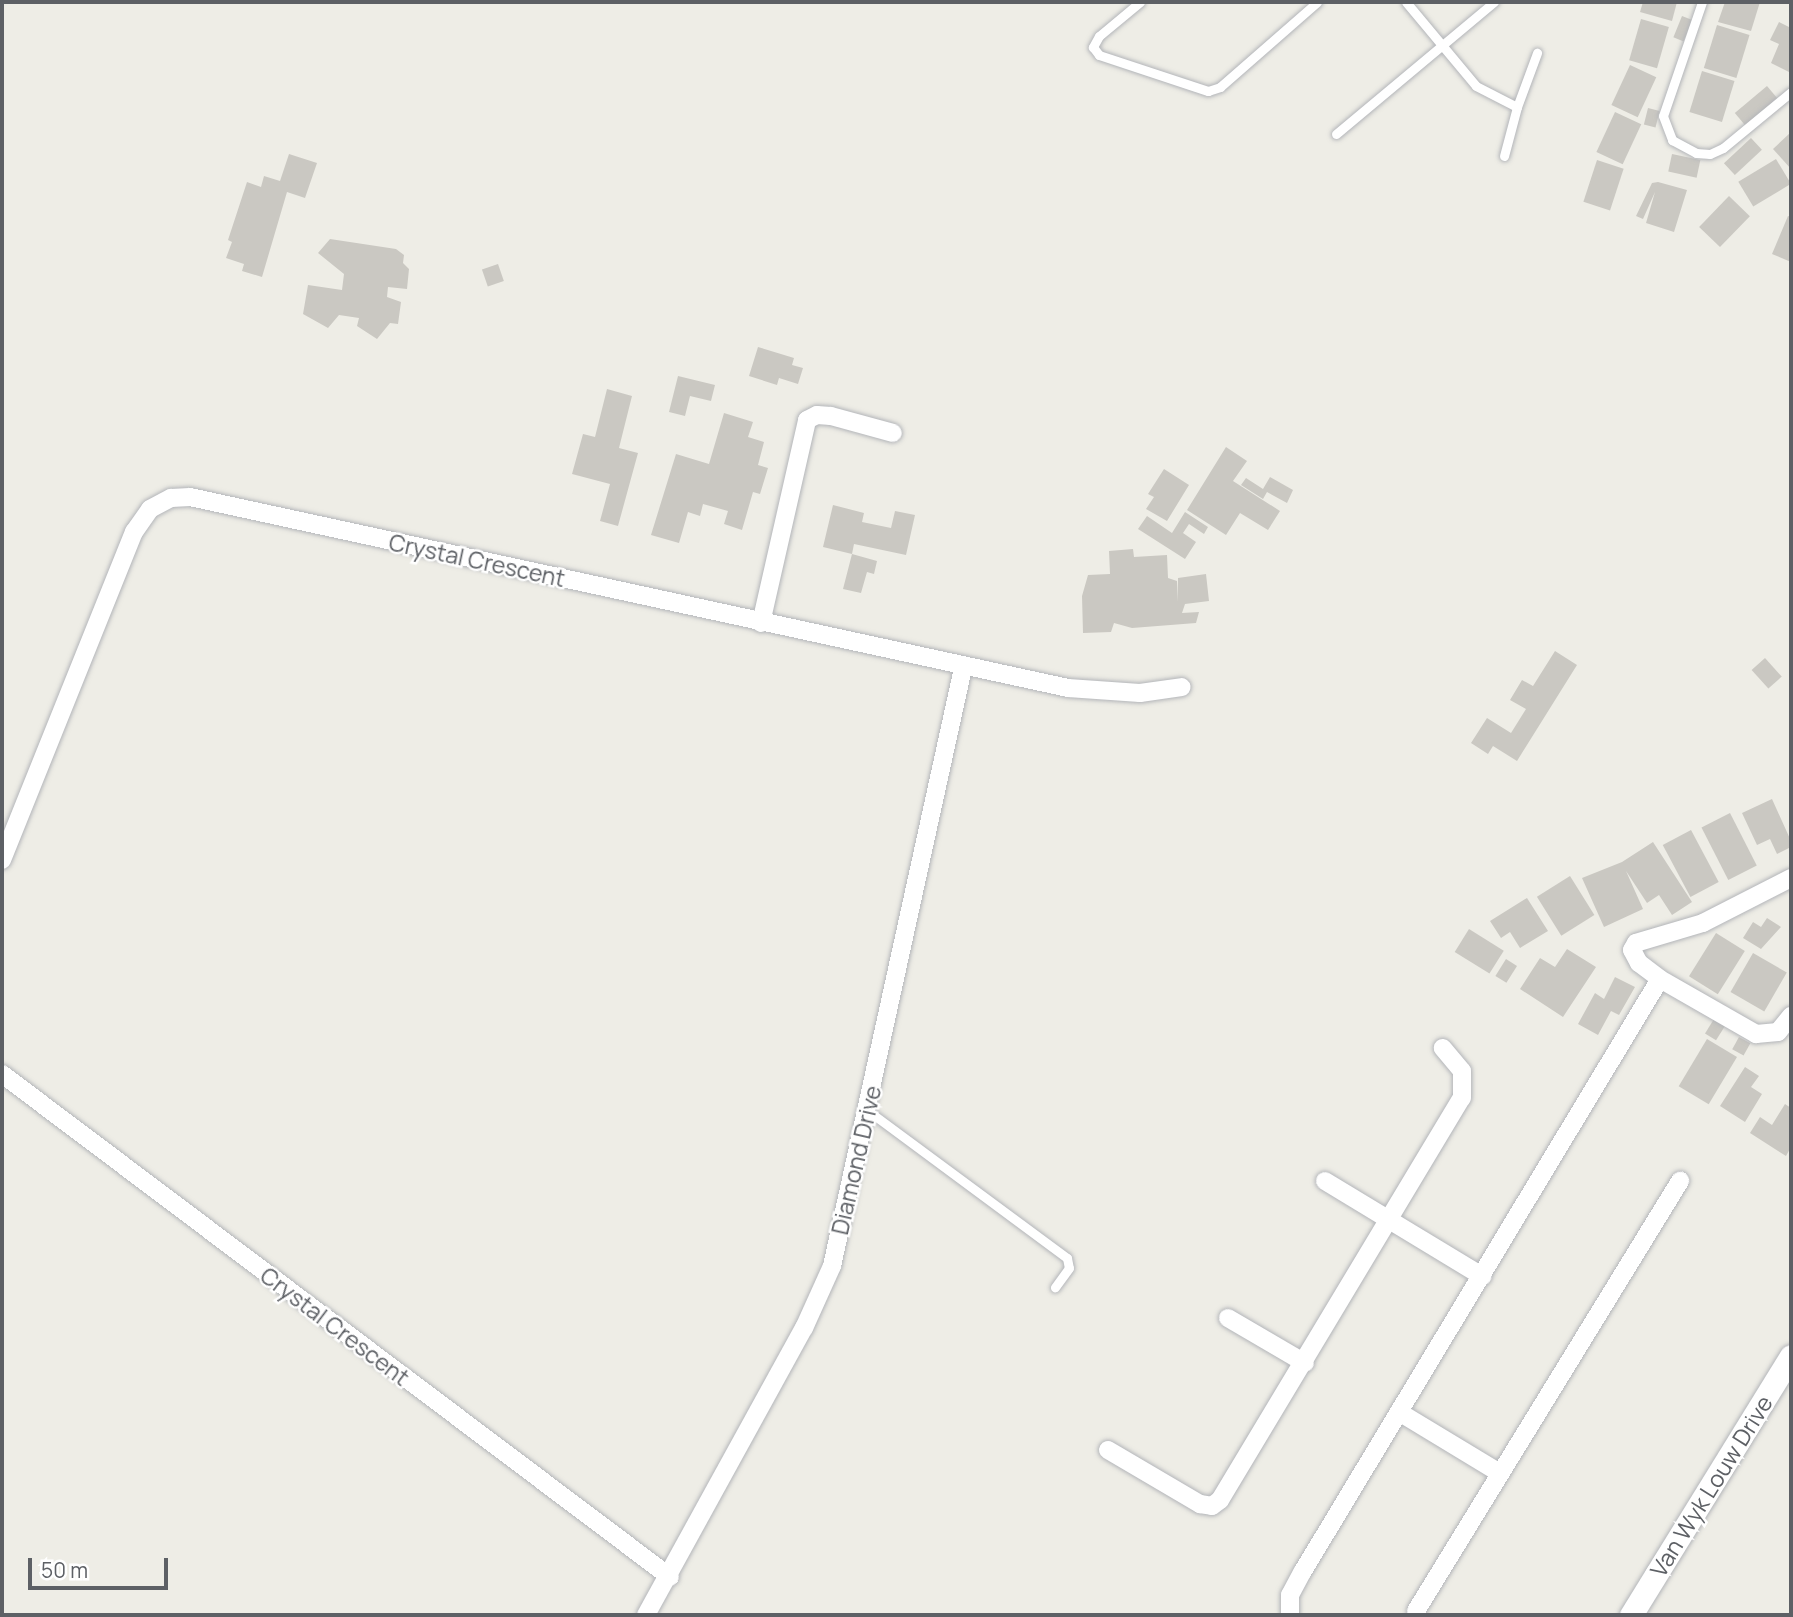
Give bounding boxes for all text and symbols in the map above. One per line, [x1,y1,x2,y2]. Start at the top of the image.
street label: Crystal Crescent [387,528,567,592]
street label: Diamond Drive [825,1083,887,1237]
street label: Crystal Crescent [255,1261,415,1391]
street label: Van Wyk Louw Drive [1644,1390,1778,1582]
scale bar [32,1544,172,1588]
text: 50 m [41,1556,88,1584]

